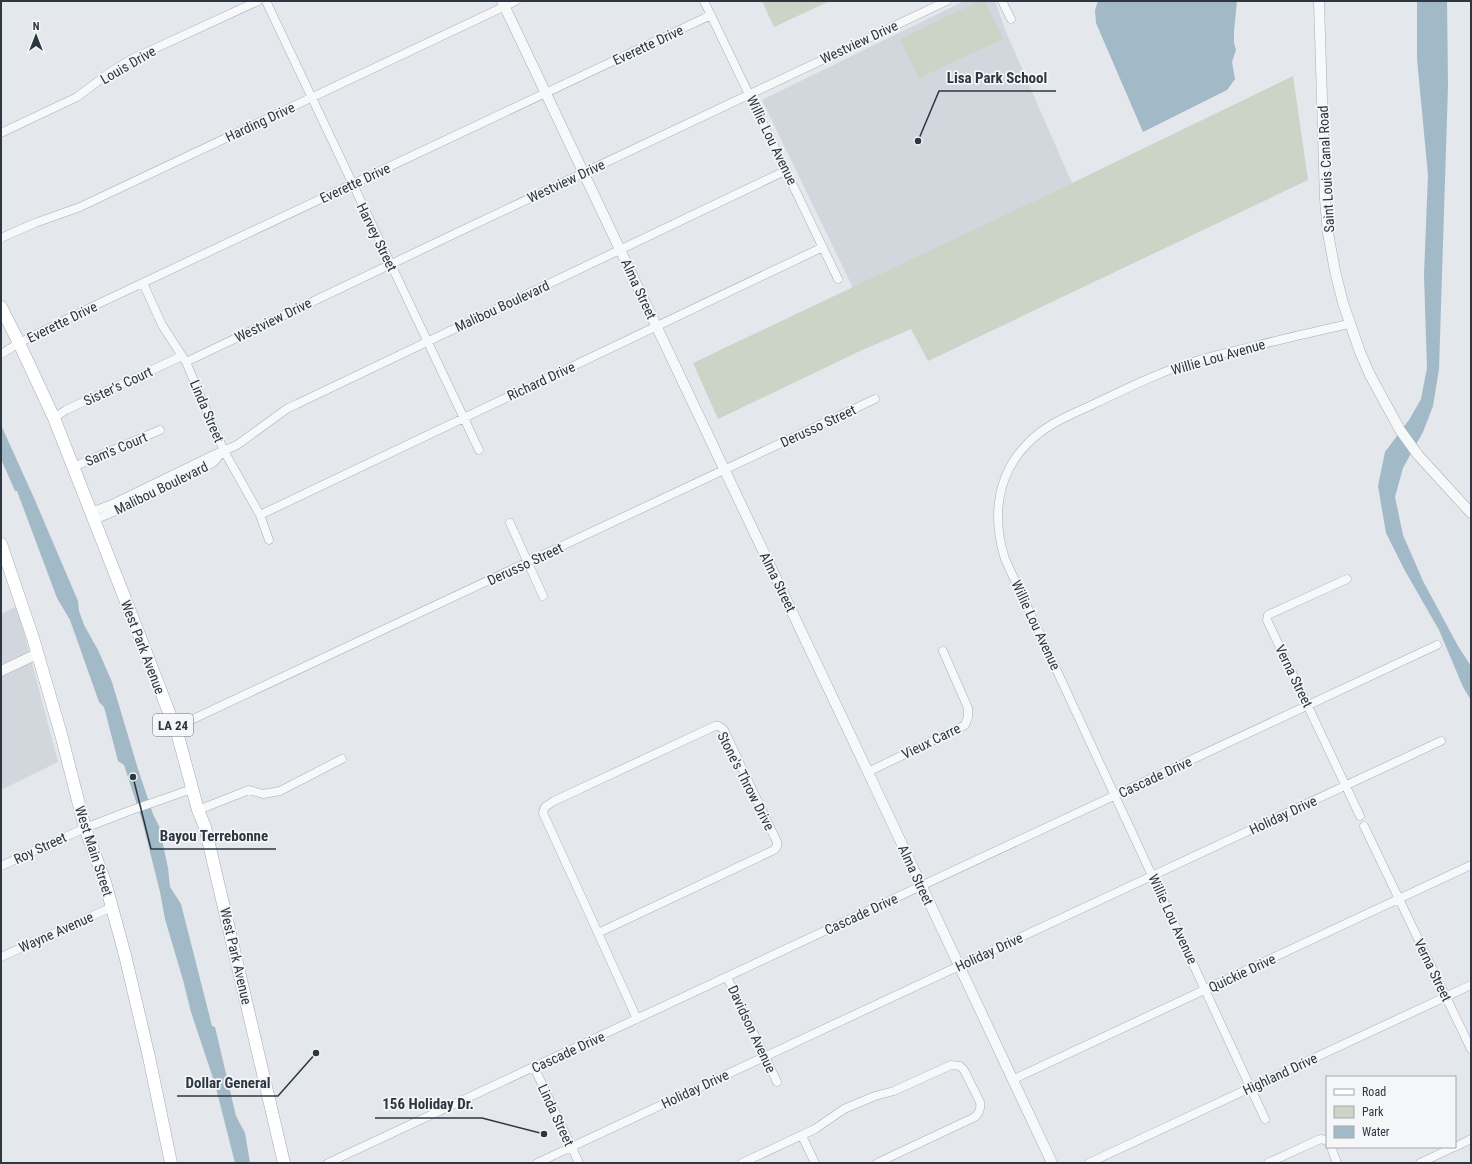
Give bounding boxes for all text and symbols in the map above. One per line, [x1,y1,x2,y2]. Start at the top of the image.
north arrow [16,16,56,56]
street label: Westview Drive [818,17,901,67]
text: N [33,20,40,33]
street label: Everette Drive [610,22,686,68]
street label: Louis Drive [97,43,159,87]
callout: Lisa Park School [939,64,1056,91]
text: Lisa Park School [947,69,1047,87]
street label: Willie Lou Avenue [743,93,801,188]
street label: Harding Drive [223,99,298,145]
street label: Saint Louis Canal Road [1315,105,1337,233]
street label: Westview Drive [525,156,608,206]
street label: Everette Drive [317,160,393,206]
street label: Harvey Street [354,200,400,274]
street label: Alma Street [618,256,660,322]
street label: Malibou Boulevard [452,277,552,335]
street label: Westview Drive [232,294,314,346]
street label: Everette Drive [24,298,100,346]
street label: Willie Lou Avenue [1169,336,1267,378]
street label: Richard Drive [505,358,578,404]
street label: Sister's Court [81,363,155,409]
street label: Linda Street [187,377,227,445]
street label: Derusso Street [778,402,858,450]
street label: Sam's Court [83,429,149,469]
street label: Malibou Boulevard [111,458,211,518]
street label: Derusso Street [485,540,565,588]
street label: Alma Street [757,549,799,615]
street label: Willie Lou Avenue [1008,578,1064,673]
street label: West Park Avenue [118,598,168,697]
street label: Verna Street [1272,642,1316,710]
road number: LA 24 [153,714,193,736]
street label: Vieux Carre [899,720,963,762]
street label: Stone's Throw Drive [714,729,778,833]
street label: Cascade Drive [1116,753,1195,801]
street label: Holiday Drive [1247,792,1320,838]
street label: West Main Street [72,804,116,898]
callout: Bayou Terrebonne [151,822,276,849]
text: Bayou Terrebonne [160,827,268,845]
street label: Roy Street [11,829,69,867]
street label: Alma Street [895,842,937,908]
street label: Willie Lou Avenue [1145,872,1201,967]
street label: Cascade Drive [822,890,901,938]
street label: West Park Avenue [217,906,255,1007]
street label: Wayne Avenue [16,908,96,956]
street label: Holiday Drive [953,929,1026,975]
street label: Verna Street [1411,936,1455,1004]
street label: Quickie Drive [1206,950,1278,995]
street label: Davidson Avenue [725,983,779,1076]
street label: Cascade Drive [529,1028,608,1076]
street label: Highland Drive [1240,1050,1320,1098]
street label: Holiday Drive [659,1066,732,1112]
callout: Dollar General [177,1069,278,1096]
text: Dollar General [185,1074,271,1092]
legend [1326,1076,1456,1148]
street label: Linda Street [535,1082,577,1148]
text: Road [1362,1085,1386,1099]
callout: 156 Holiday Dr. [375,1091,482,1118]
text: 156 Holiday Dr. [382,1095,474,1113]
text: Park [1362,1105,1384,1119]
text: Water [1362,1125,1390,1139]

